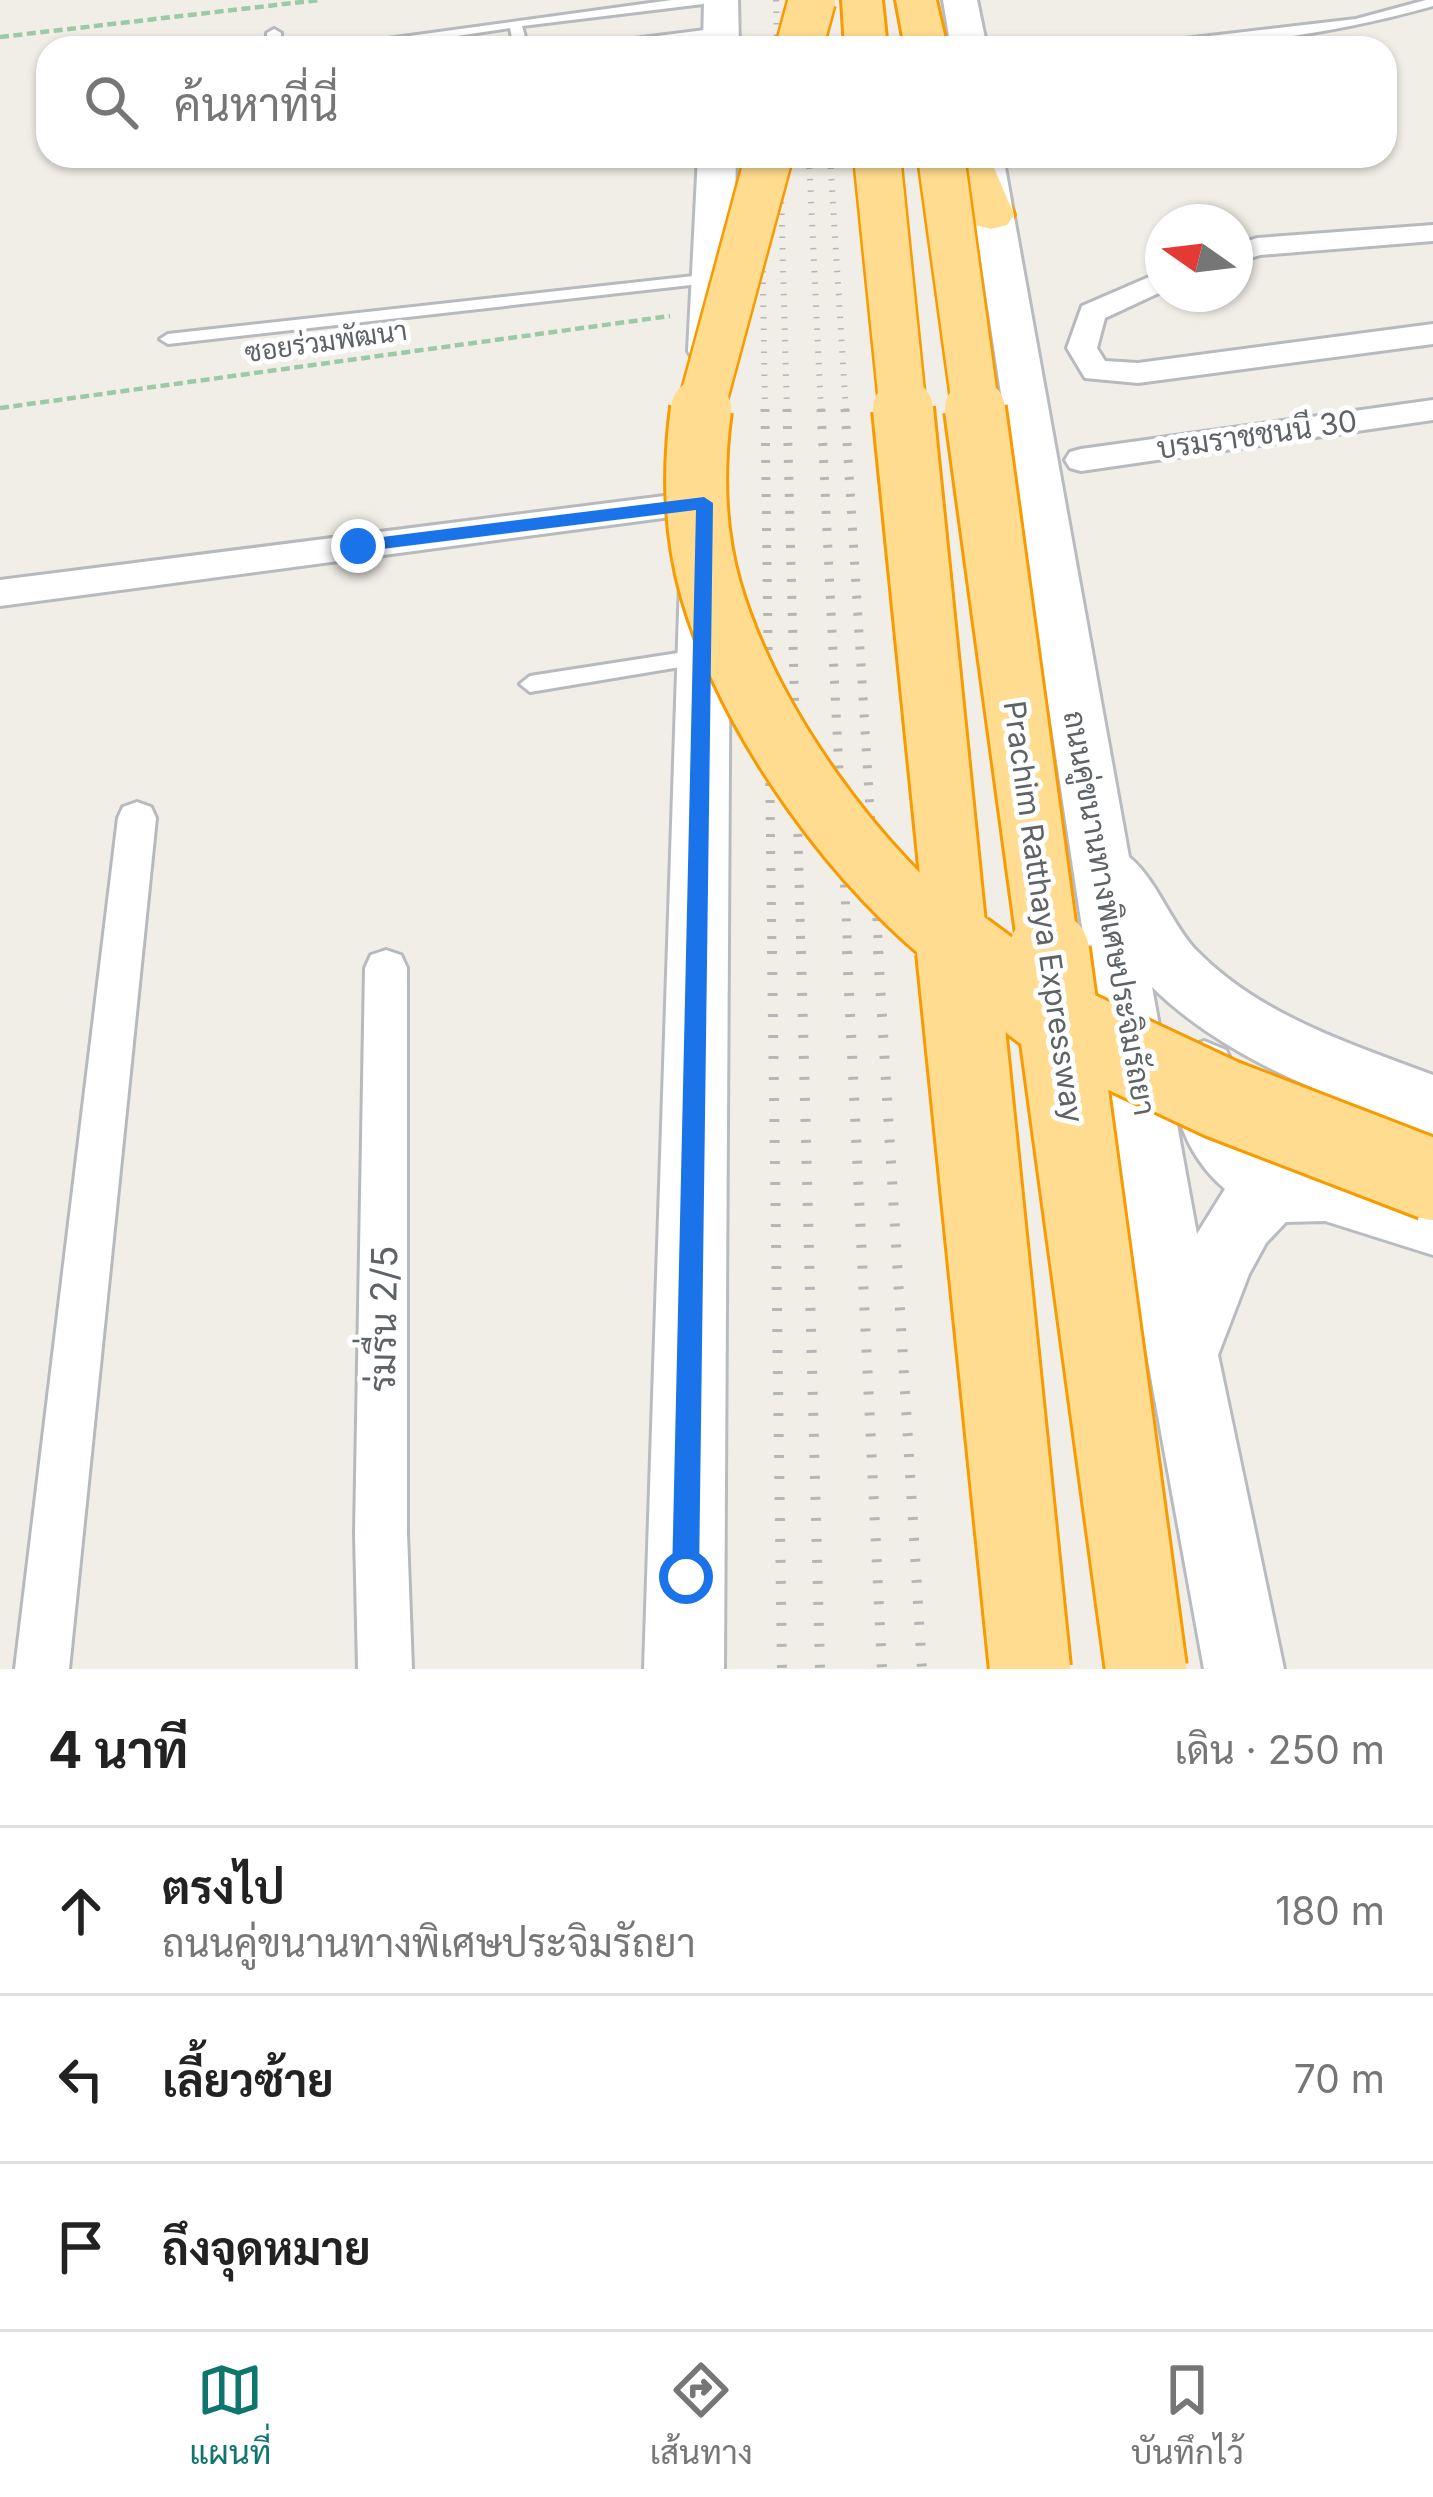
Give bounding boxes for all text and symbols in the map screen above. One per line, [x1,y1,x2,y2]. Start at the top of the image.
search box [36,36,1397,168]
icon: search [78,69,144,135]
text: ค้นหาที่นี่ [174,77,338,132]
north arrow [1145,204,1253,312]
street label: ซอยร่วมพัฒนา [243,314,409,369]
street label: บรมราชชนนี 30 [1154,402,1359,466]
route end [331,519,385,573]
street label: Prachim Ratthaya Expressway [997,699,1091,1125]
street label: ถนนคู่ขนานทางพิเศษประจิมรัถยา [1054,708,1163,1119]
street label: ร่มรื่น 2/5 [352,1245,406,1393]
route start [659,1550,713,1604]
text: 4 นาที [48,1719,188,1780]
text: เดิน · 250 m [1175,1726,1385,1773]
text: ตรงไป [162,1860,285,1915]
icon: ahead [48,1878,114,1944]
text: 180 m [1275,1887,1385,1934]
text: ถนนคู่ขนานทางพิเศษประจิมรัถยา [162,1919,696,1966]
icon: left [48,2046,114,2112]
text: เลี้ยวซ้าย [162,2053,334,2108]
text: 70 m [1294,2055,1385,2102]
icon: arrive [48,2214,114,2280]
text: ถึงจุดหมาย [162,2221,371,2276]
tab: แผนที่ [189,2357,271,2472]
tab: เส้นทาง [650,2357,753,2472]
tab: บันทึกไว้ [1131,2357,1244,2472]

